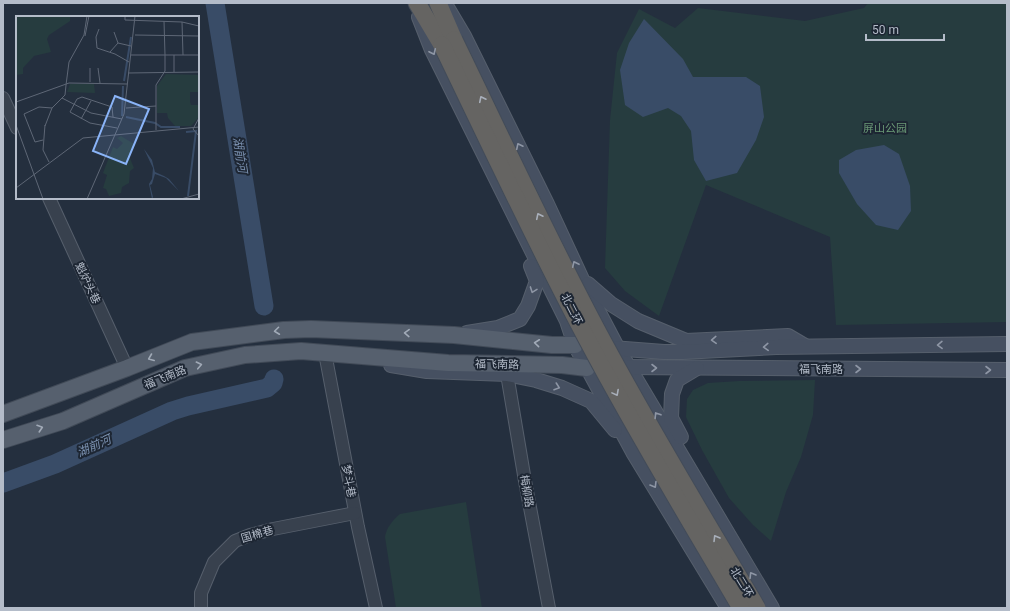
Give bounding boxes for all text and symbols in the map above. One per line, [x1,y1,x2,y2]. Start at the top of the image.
inset map [16,16,199,199]
scale bar [866,16,944,42]
text: 50 m [872,23,899,37]
one-way arrow [428,48,436,56]
one-way arrow [479,96,487,103]
park label: 屏山公园 [863,122,907,135]
water label: 湖前河 [230,136,250,176]
one-way arrow [516,143,524,151]
one-way arrow [536,212,544,220]
one-way arrow [572,260,580,268]
street label: 魁炉头巷 [72,261,103,306]
one-way arrow [530,287,538,294]
street label: 北二环 [558,292,585,327]
one-way arrow [274,326,280,335]
one-way arrow [404,329,410,337]
one-way arrow [711,335,717,344]
one-way arrow [534,339,540,348]
one-way arrow [937,340,943,349]
one-way arrow [763,343,769,352]
one-way arrow [148,354,155,362]
street label: 福飞南路 [475,358,519,371]
one-way arrow [196,361,203,369]
street label: 福飞南路 [142,363,188,392]
one-way arrow [651,363,657,372]
street label: 福飞南路 [799,363,843,376]
one-way arrow [855,365,861,373]
one-way arrow [985,366,991,374]
one-way arrow [553,382,560,391]
one-way arrow [611,389,619,396]
one-way arrow [655,412,662,419]
one-way arrow [36,424,43,433]
water label: 湖前河 [75,431,115,460]
street label: 梦斗巷 [339,464,358,499]
street label: 梅柳路 [517,474,536,508]
one-way arrow [649,481,656,488]
street label: 国棉巷 [239,524,275,545]
one-way arrow [714,535,721,542]
street label: 北二环 [728,565,756,600]
one-way arrow [749,572,757,579]

